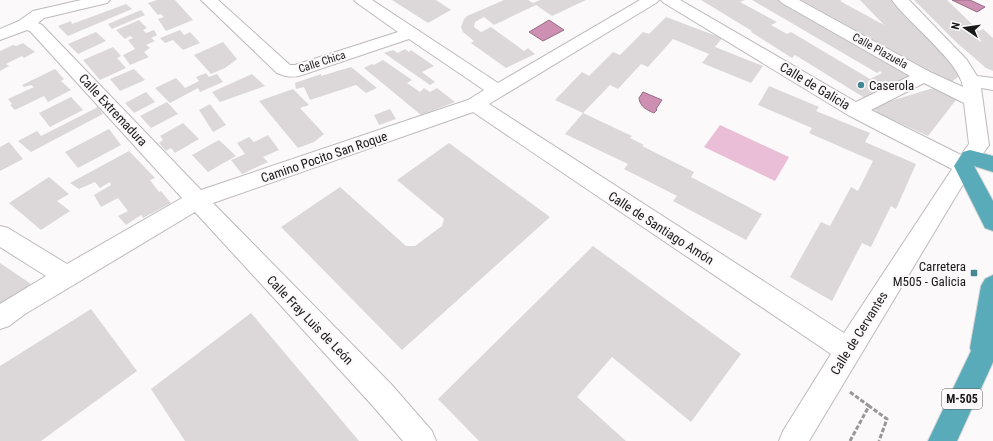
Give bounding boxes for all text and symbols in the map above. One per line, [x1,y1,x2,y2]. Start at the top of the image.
north arrow [945,8,985,48]
text: N [949,21,963,31]
street label: Calle Plazuela [850,30,910,72]
street label: Calle Chica [297,48,347,76]
street label: Calle de Galicia [777,59,853,113]
street label: Calle Extremadura [76,71,150,149]
place label: Caserola [869,78,914,93]
marker: Caserola [856,80,866,90]
street label: Camino Pocito San Roque [259,128,389,186]
street label: Calle de Santiago Amón [606,188,716,268]
place label: Carretera M505 - Galicia [893,259,966,289]
marker: Carretera M505 - Galicia [969,268,979,278]
street label: Calle Fray Luis de León [264,272,356,368]
street label: Calle de Cervantes [827,288,891,378]
road number: M-505 [942,389,982,409]

